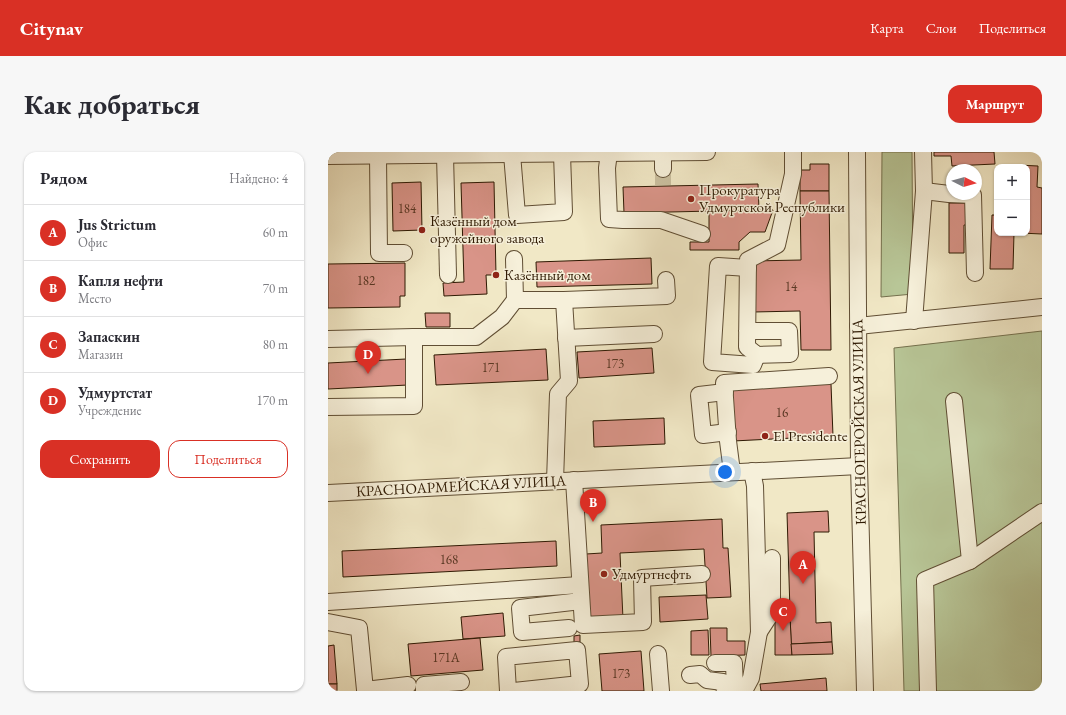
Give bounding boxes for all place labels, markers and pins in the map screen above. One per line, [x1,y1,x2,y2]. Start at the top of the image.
place label: Прокуратура Удмуртской Республики [698,180,845,216]
marker: Прокуратура Удмуртской Республики [686,194,696,204]
place label: Казённый дом оружейного завода [430,211,544,247]
marker: Казённый дом оружейного завода [417,225,427,235]
place label: Казённый дом [504,265,591,284]
marker: Казённый дом [491,270,501,280]
pin: D [355,341,381,374]
place label: El Presidente [773,426,848,445]
marker: El Presidente [760,431,770,441]
pin: B [580,489,606,522]
pin: A [790,551,816,584]
place label: Удмуртнефть [611,564,691,583]
marker: Удмуртнефть [599,569,609,579]
pin: C [770,598,796,631]

